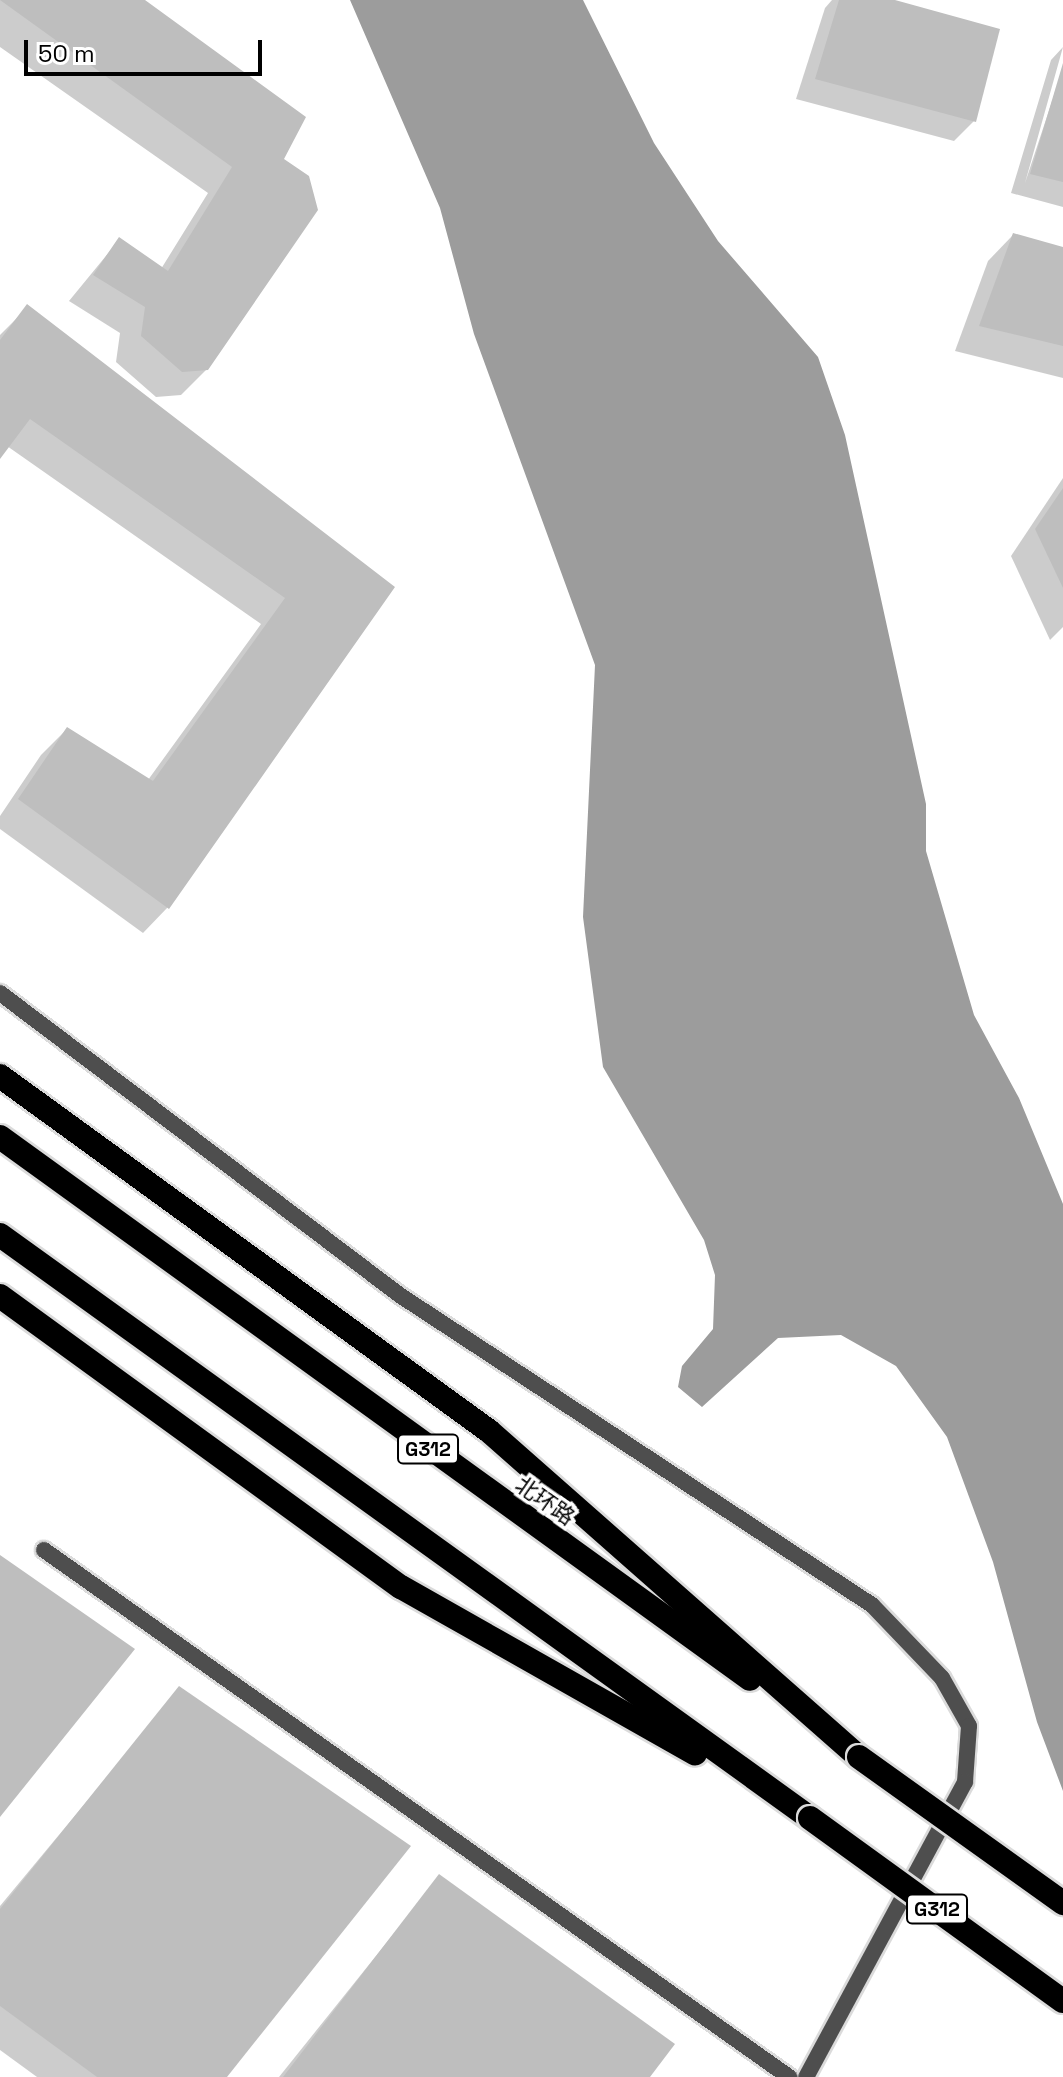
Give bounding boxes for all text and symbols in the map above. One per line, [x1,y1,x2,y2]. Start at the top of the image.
scale bar [28,24,266,74]
text: 50 m [38,38,95,69]
road number: G312 [396,1433,460,1465]
street label: 北环路 [510,1471,580,1531]
road number: G312 [905,1893,969,1925]

